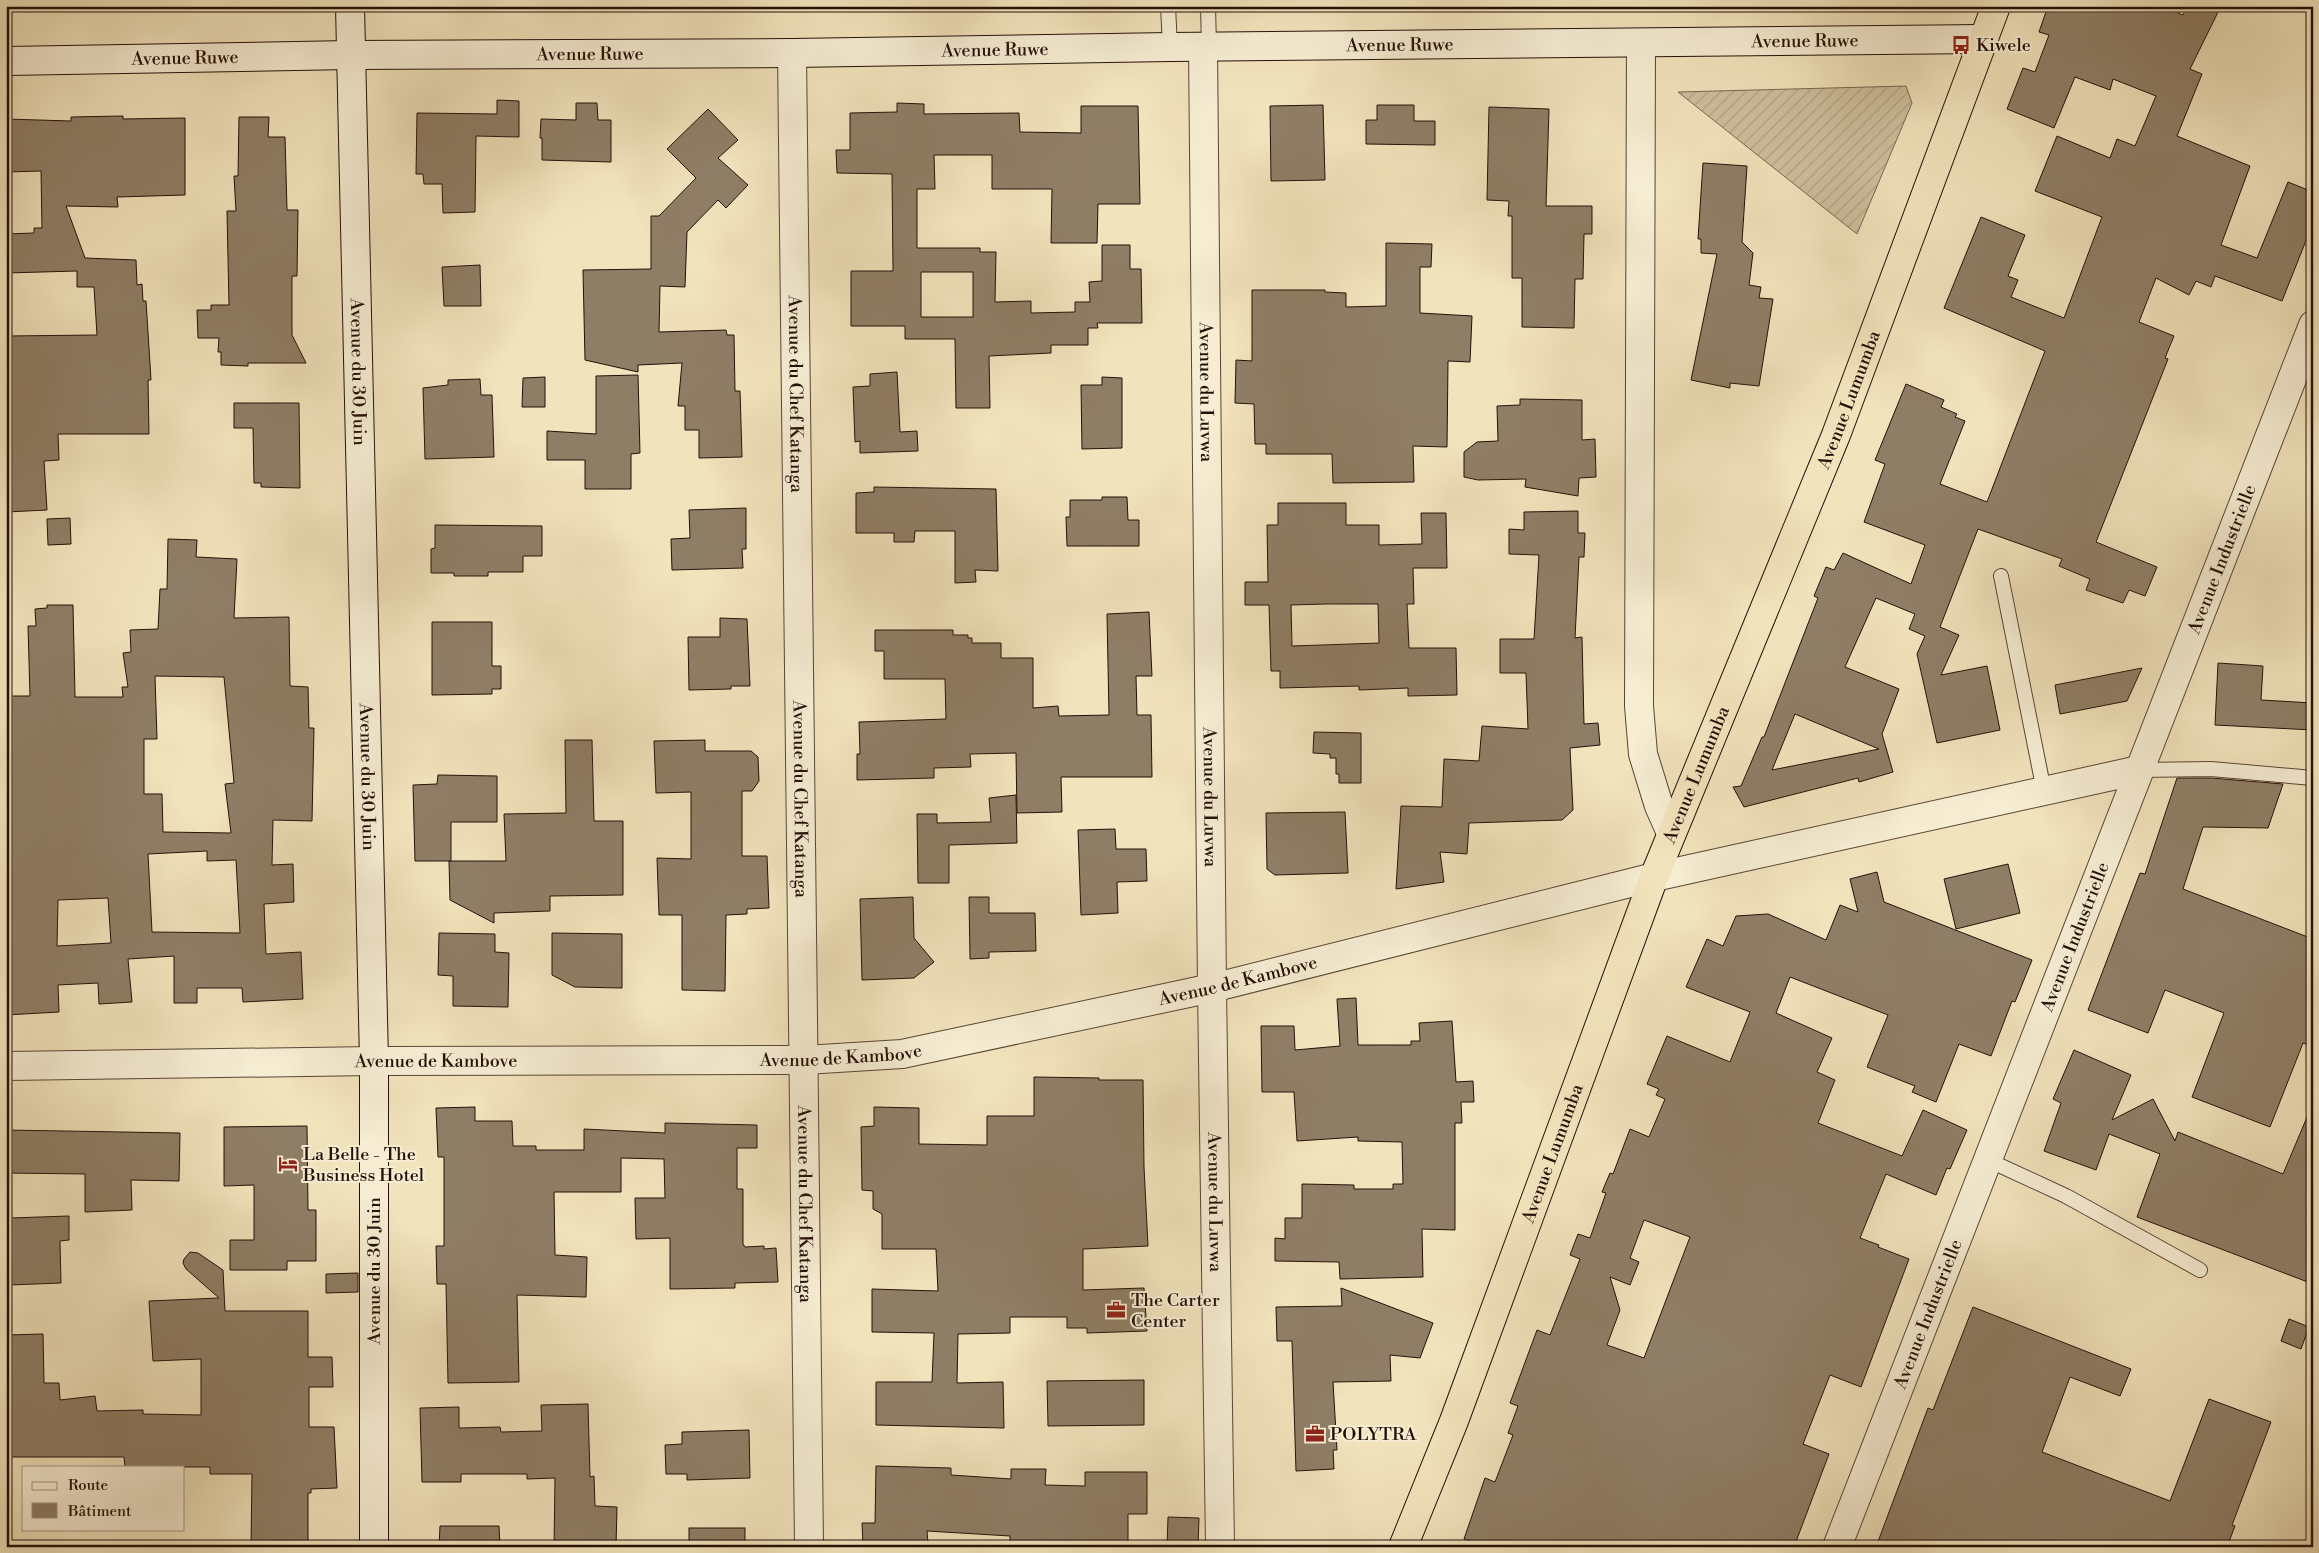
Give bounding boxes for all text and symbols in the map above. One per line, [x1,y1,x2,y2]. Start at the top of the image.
street label: Avenue Ruwe [1750,29,1859,53]
street label: Avenue Ruwe [1345,33,1454,57]
bus stop icon: Kiwele [1950,34,1972,56]
place label: Kiwele [1976,34,2031,57]
street label: Avenue Ruwe [940,37,1049,62]
street label: Avenue Ruwe [535,42,644,66]
street label: Avenue Ruwe [130,45,239,70]
street label: Avenue du Chef Katanga [783,294,809,494]
street label: Avenue du 30 Juin [345,297,372,446]
street label: Avenue du Luvwa [1194,321,1218,463]
street label: Avenue Lumumba [1811,326,1886,473]
street label: Avenue Industrielle [2182,481,2261,638]
street label: Avenue du Chef Katanga [788,699,813,899]
street label: Avenue du 30 Juin [354,702,381,851]
street label: Avenue Lumumba [1657,702,1735,848]
street label: Avenue du Luvwa [1198,726,1222,868]
street label: Avenue Industrielle [2035,859,2114,1016]
street label: Avenue de Kambove [1155,951,1320,1011]
street label: Avenue de Kambove [759,1039,924,1072]
street label: Avenue de Kambove [353,1049,517,1073]
street label: Avenue Lumumba [1516,1080,1589,1227]
street label: Avenue du Chef Katanga [792,1104,818,1304]
street label: Avenue du Luvwa [1203,1131,1228,1273]
place label: La Belle - The Business Hotel [302,1143,425,1187]
hotel icon: La Belle - The Business Hotel [277,1153,299,1175]
street label: Avenue du 30 Juin [363,1197,386,1346]
street label: Avenue Industrielle [1888,1236,1967,1393]
place label: The Carter Center [1131,1289,1220,1333]
office icon: The Carter Center [1105,1299,1127,1321]
office icon: POLYTRA [1304,1423,1326,1445]
place label: POLYTRA [1330,1423,1417,1446]
legend [22,1466,185,1530]
text: Route [68,1476,108,1495]
text: Bâtiment [67,1502,132,1521]

